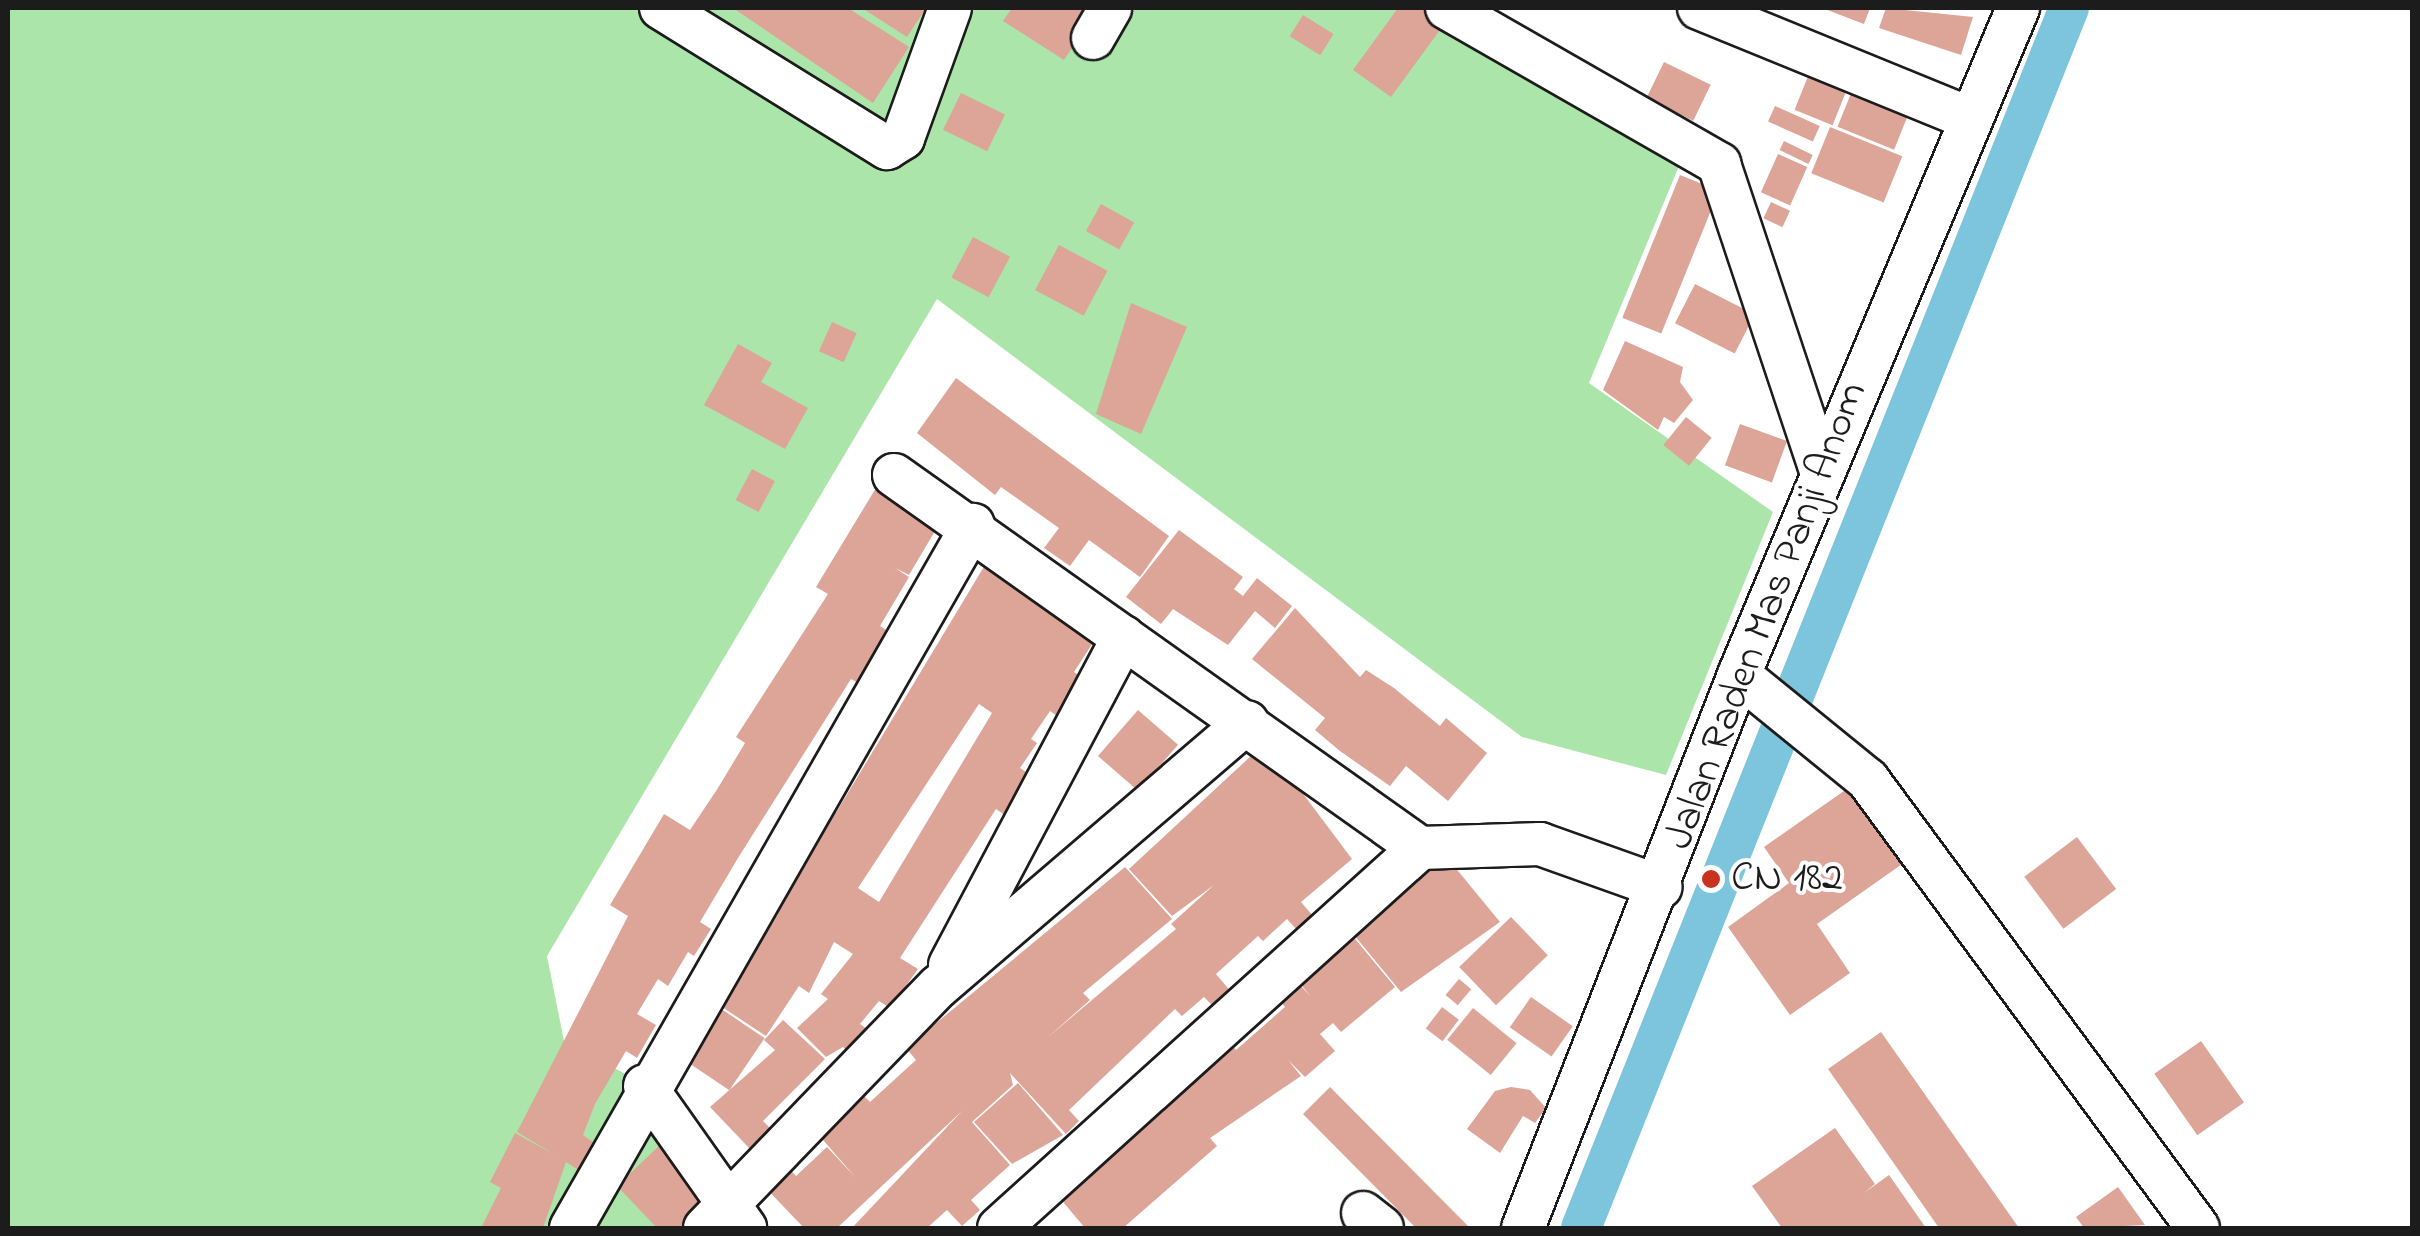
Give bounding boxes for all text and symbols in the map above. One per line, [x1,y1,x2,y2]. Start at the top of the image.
street label: Jalan Raden Mas Panji Anom [1655,375,1879,857]
place label: CN 182 [1731,854,1843,904]
marker: CN 182 [1700,868,1722,890]

